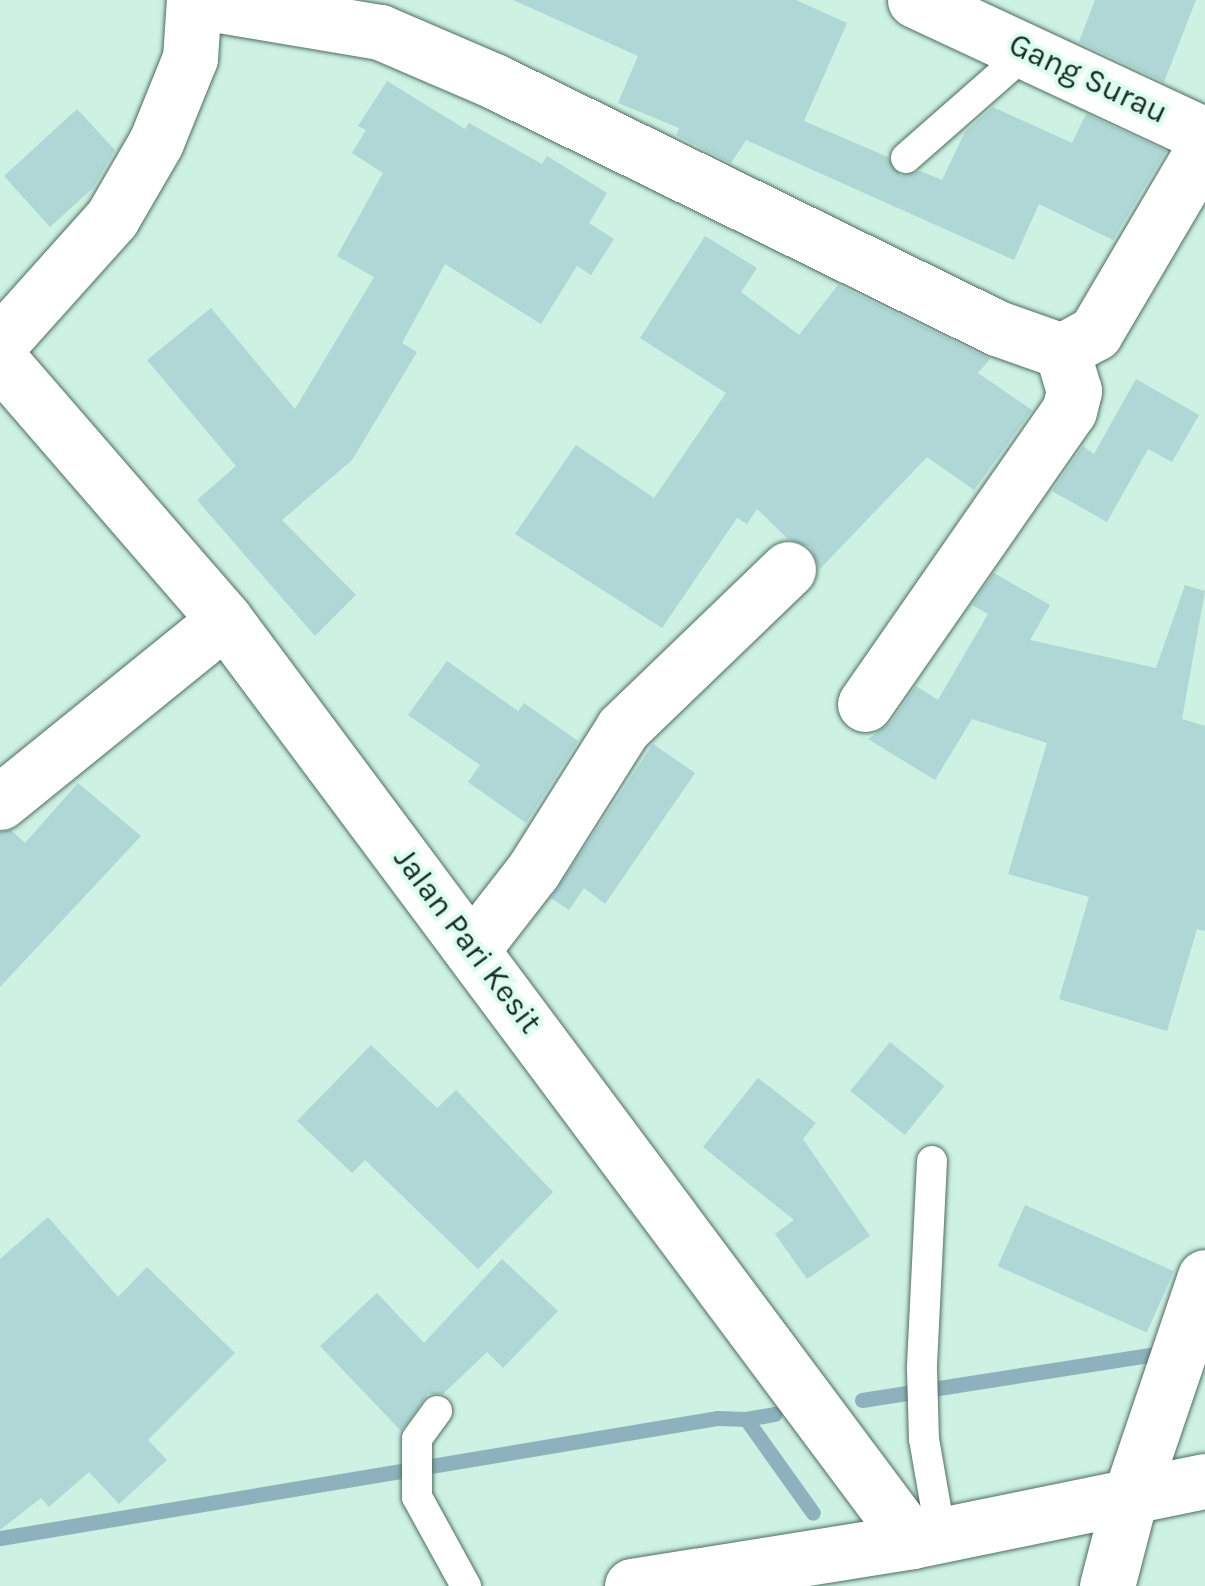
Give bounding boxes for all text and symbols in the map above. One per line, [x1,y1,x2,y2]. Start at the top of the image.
street label: Gang Surau [1003,26,1173,132]
street label: Jalan Pari Kesit [385,841,549,1041]

